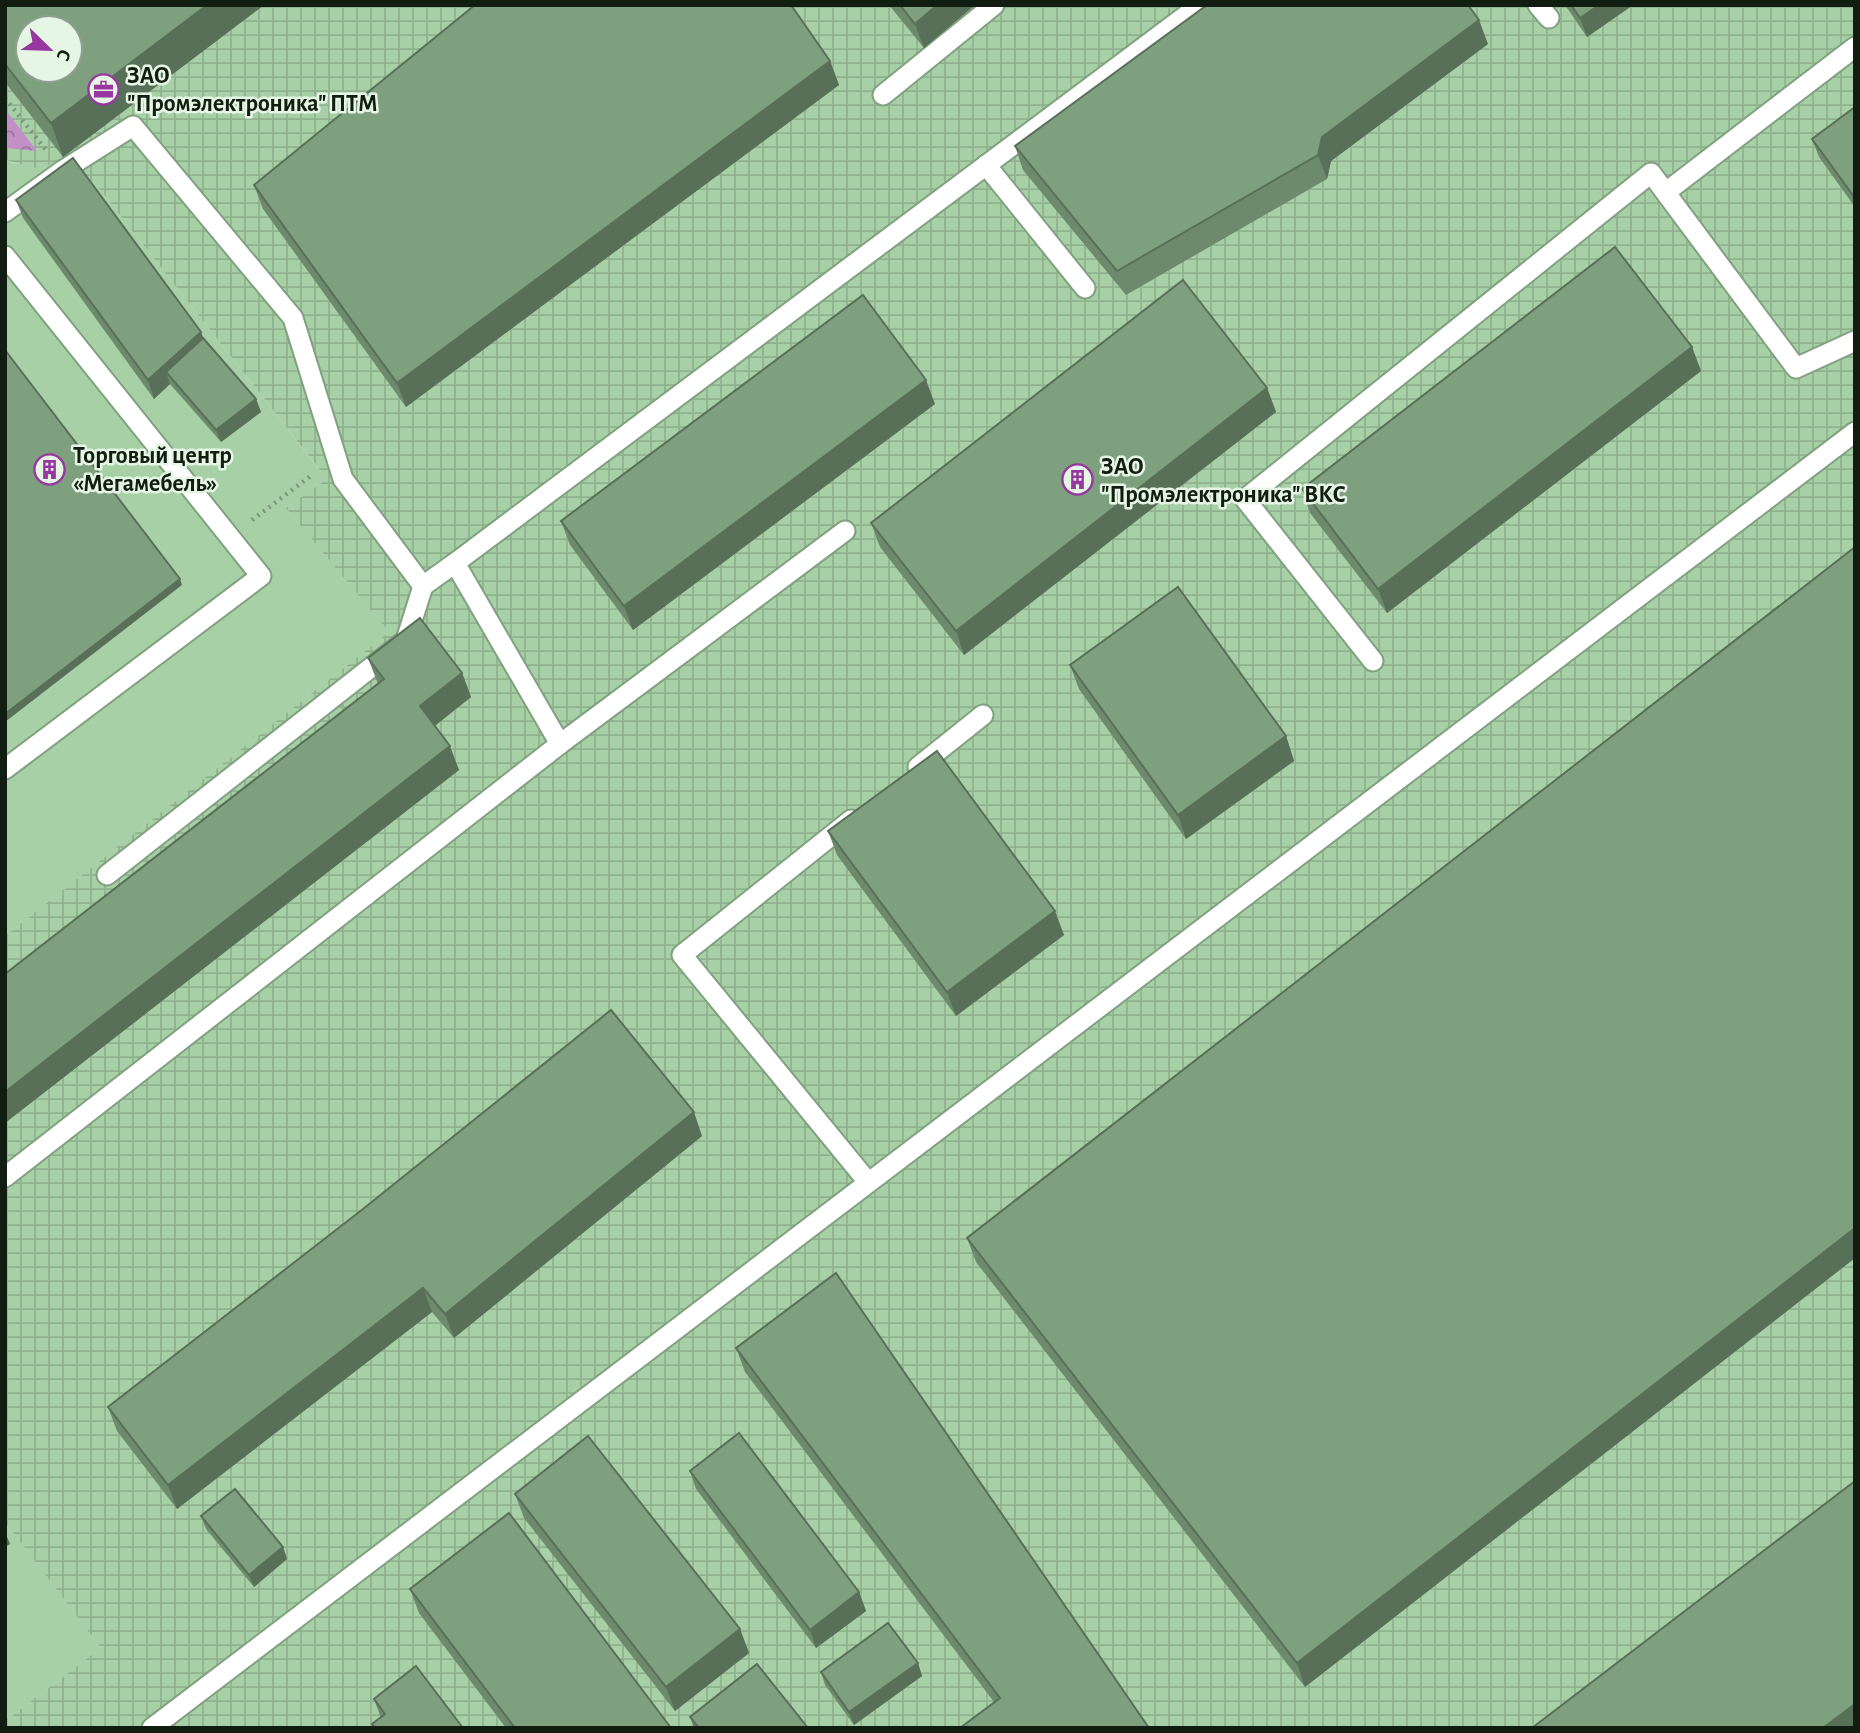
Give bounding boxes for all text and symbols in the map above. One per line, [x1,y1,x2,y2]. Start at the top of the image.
north arrow [14,14,84,84]
text: С [52,47,74,64]
place label: ЗАО "Промэлектроника" ПТМ [127,64,378,116]
office icon: ЗАО "Промэлектроника" ПТМ [87,72,121,106]
place label: Торговый центр «Мегамебель» [73,444,232,496]
building icon: Торговый центр «Мегамебель» [33,452,67,486]
place label: ЗАО "Промэлектроника" ВКС [1101,455,1346,507]
building icon: ЗАО "Промэлектроника" ВКС [1061,463,1095,497]

